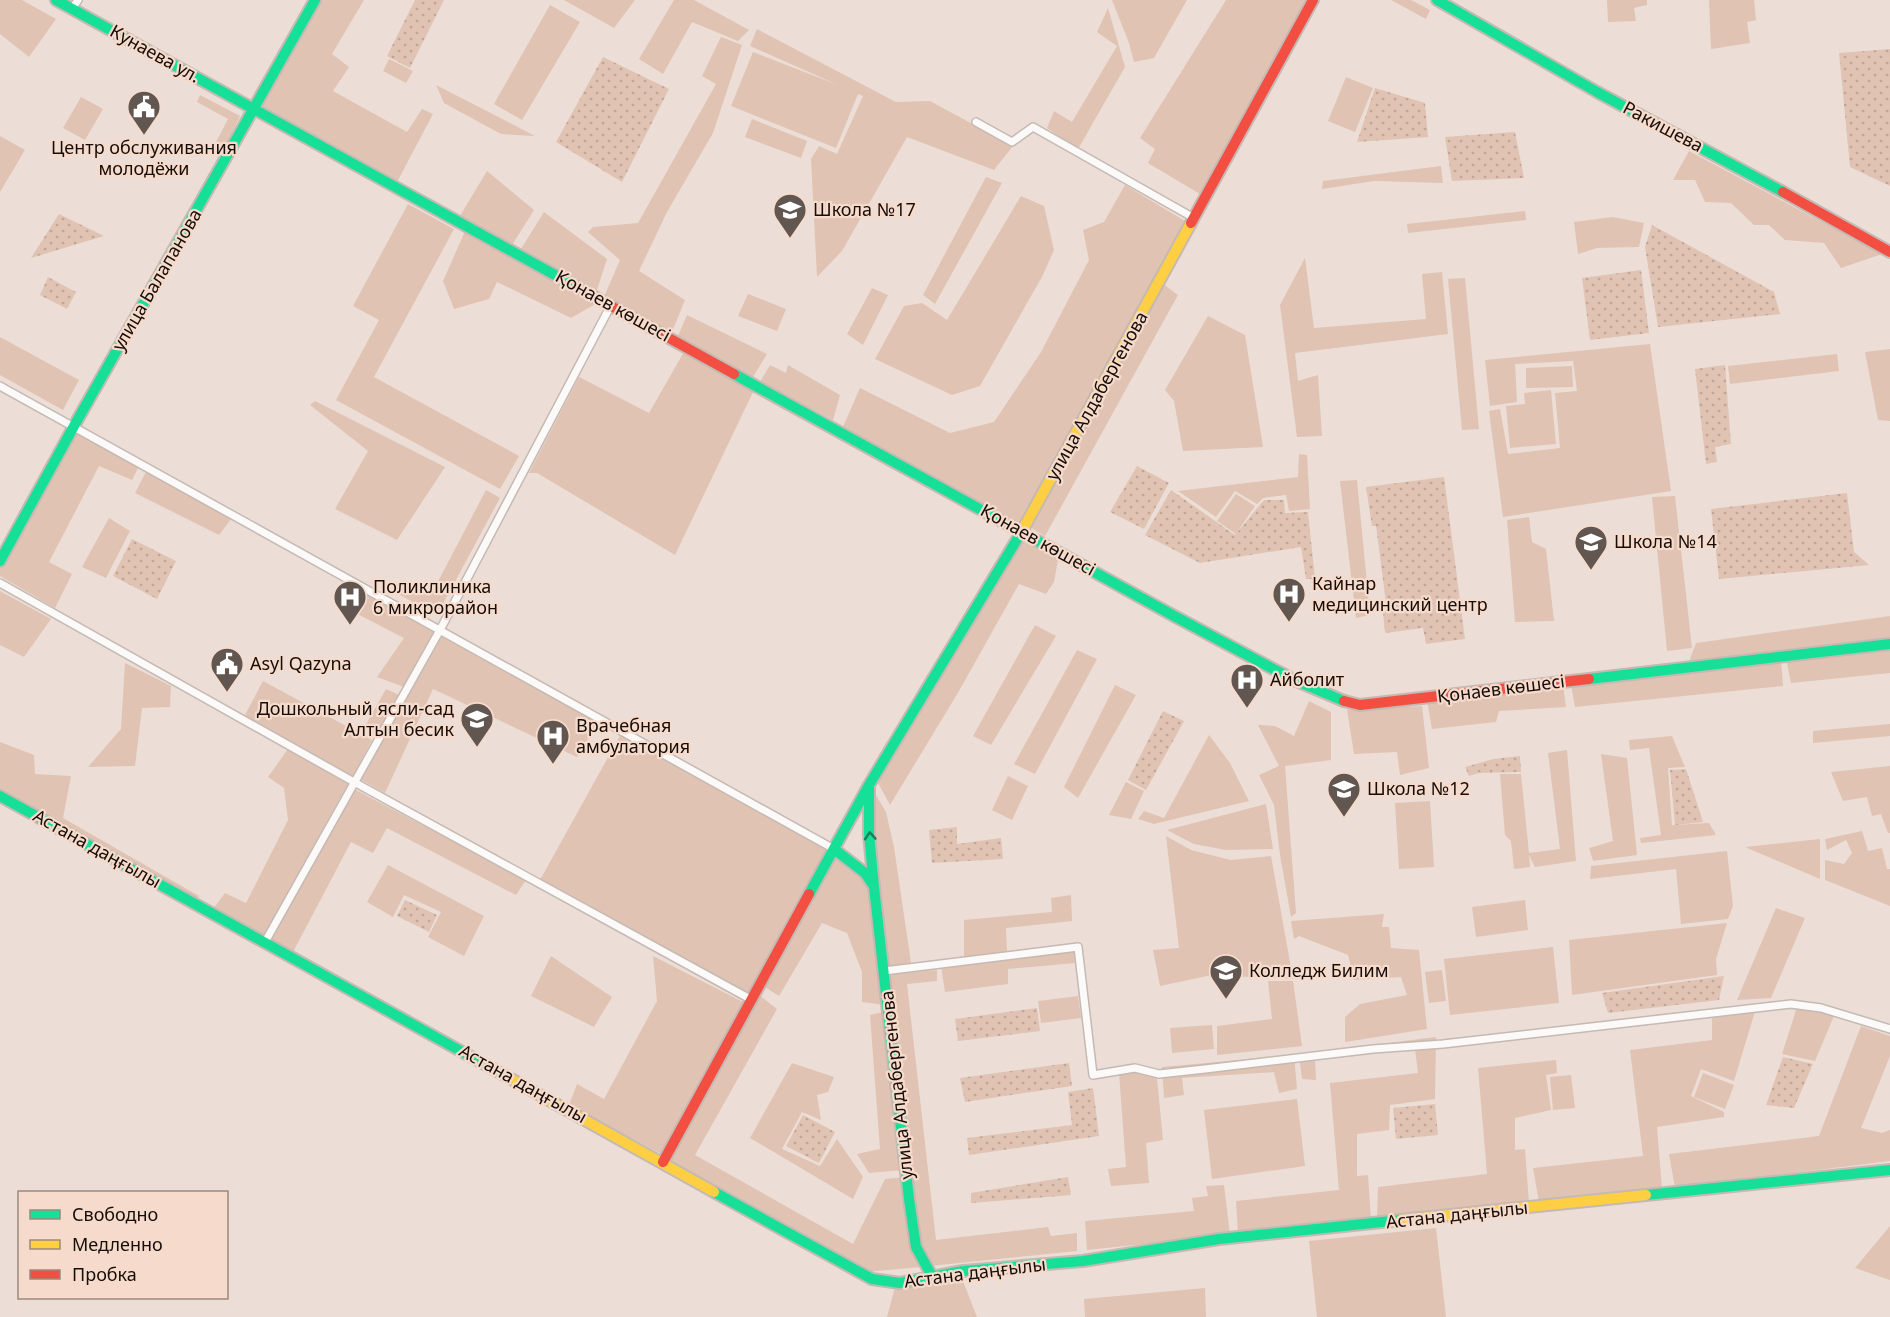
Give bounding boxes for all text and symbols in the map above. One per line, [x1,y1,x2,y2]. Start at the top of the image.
street label: Кунаева ул. [106,18,205,88]
public building icon: Центр обслуживания молодёжи [126,89,162,136]
street label: Ракишева [1619,95,1708,157]
place label: Центр обслуживания молодёжи [51,135,237,180]
school or university icon: Школа №17 [772,192,808,239]
place label: Школа №17 [813,197,916,221]
street label: улица Балапанова [106,204,207,355]
street label: Қонаев көшесі [552,264,675,347]
street label: улица Алдабергенова [1040,307,1153,484]
street label: Қонаев көшесі [977,498,1100,581]
school or university icon: Школа №14 [1573,524,1609,571]
place label: Школа №14 [1614,529,1717,553]
place label: Кайнар медицинский центр [1312,571,1488,616]
place label: Поликлиника 6 микрорайон [373,574,498,619]
hospital icon: Кайнар медицинский центр [1271,576,1307,623]
hospital icon: Поликлиника 6 микрорайон [332,579,368,626]
public building icon: Asyl Qazyna [209,646,245,693]
place label: Asyl Qazyna [250,651,352,675]
hospital icon: Айболит [1229,662,1265,709]
place label: Айболит [1270,667,1345,691]
street label: Қонаев көшесі [1436,668,1566,708]
place label: Дошкольный ясли-сад Алтын бесик [257,696,454,741]
school or university icon: Дошкольный ясли-сад Алтын бесик [459,701,495,748]
place label: Врачебная амбулатория [576,713,690,758]
hospital icon: Врачебная амбулатория [535,718,571,765]
school or university icon: Школа №12 [1326,771,1362,818]
place label: Школа №12 [1367,776,1470,800]
street label: Астана даңғылы [29,803,166,893]
one-way arrow [864,831,877,841]
school or university icon: Колледж Билим [1208,953,1244,1000]
place label: Колледж Билим [1249,958,1389,982]
street label: улица Алдабергенова [874,989,918,1181]
street label: Астана даңғылы [455,1038,592,1128]
legend [18,1191,228,1299]
street label: Астана даңғылы [1385,1195,1529,1233]
text: Свободно [72,1202,158,1226]
text: Медленно [72,1232,163,1256]
street label: Астана даңғылы [903,1251,1047,1293]
text: Пробка [72,1262,137,1286]

